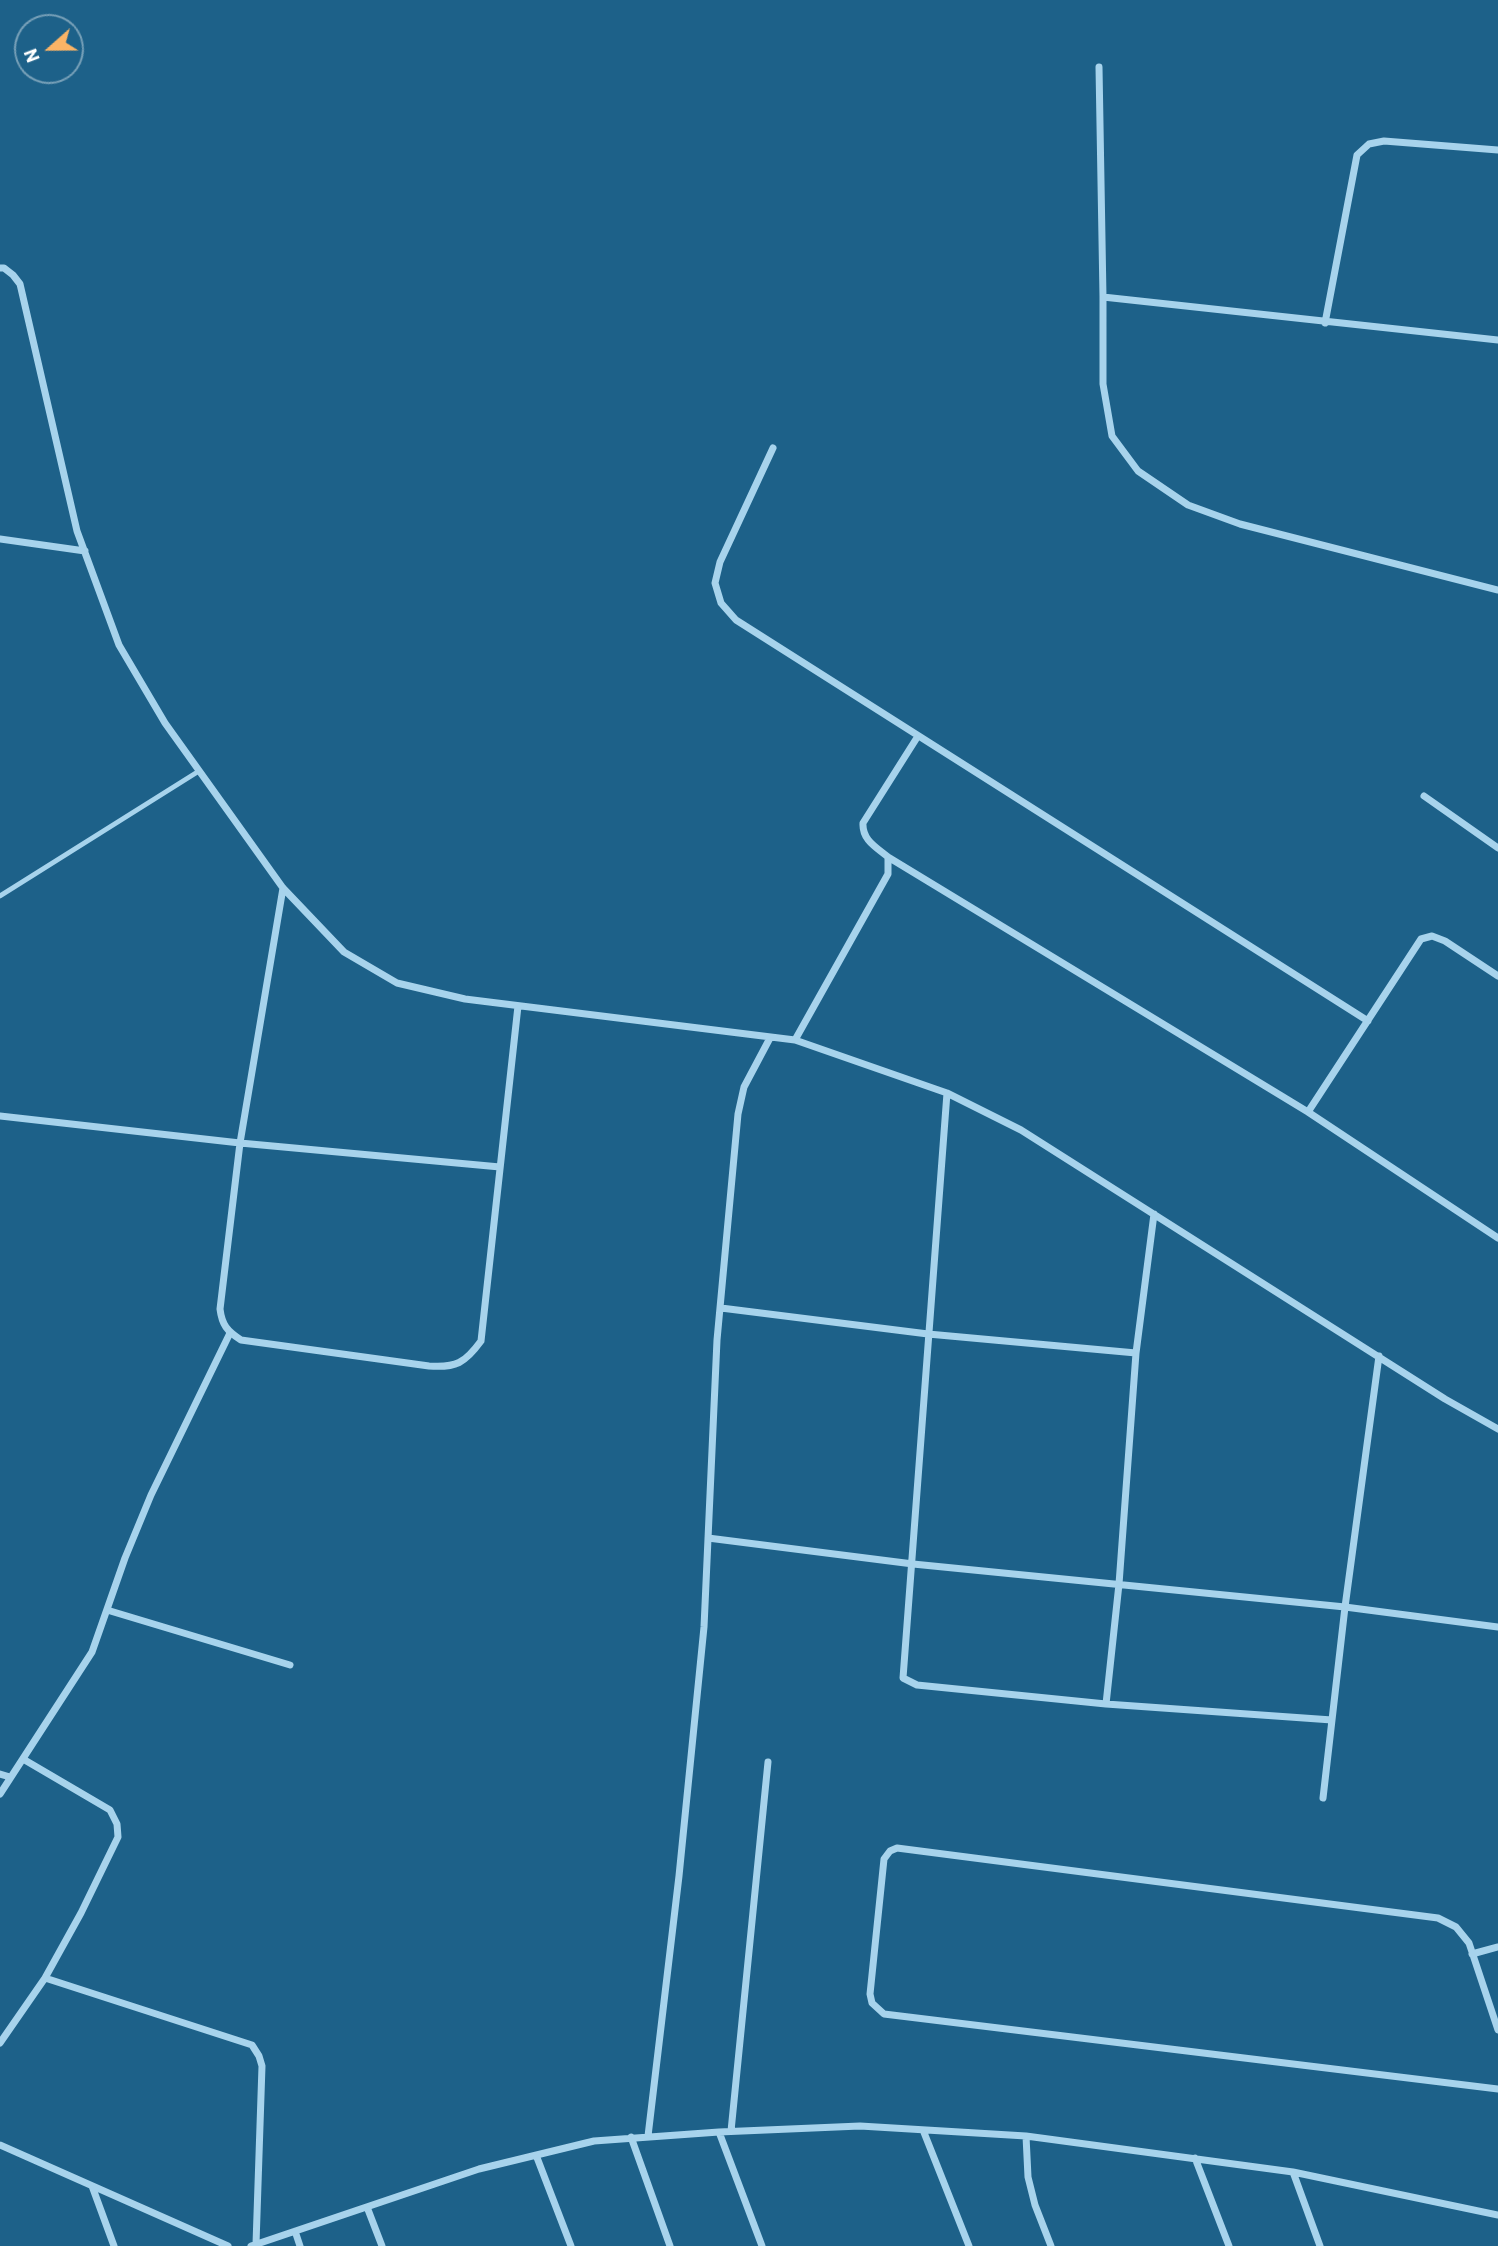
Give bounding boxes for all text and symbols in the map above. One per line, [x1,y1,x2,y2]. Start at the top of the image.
north arrow [14,14,84,84]
text: N [18,46,44,66]

